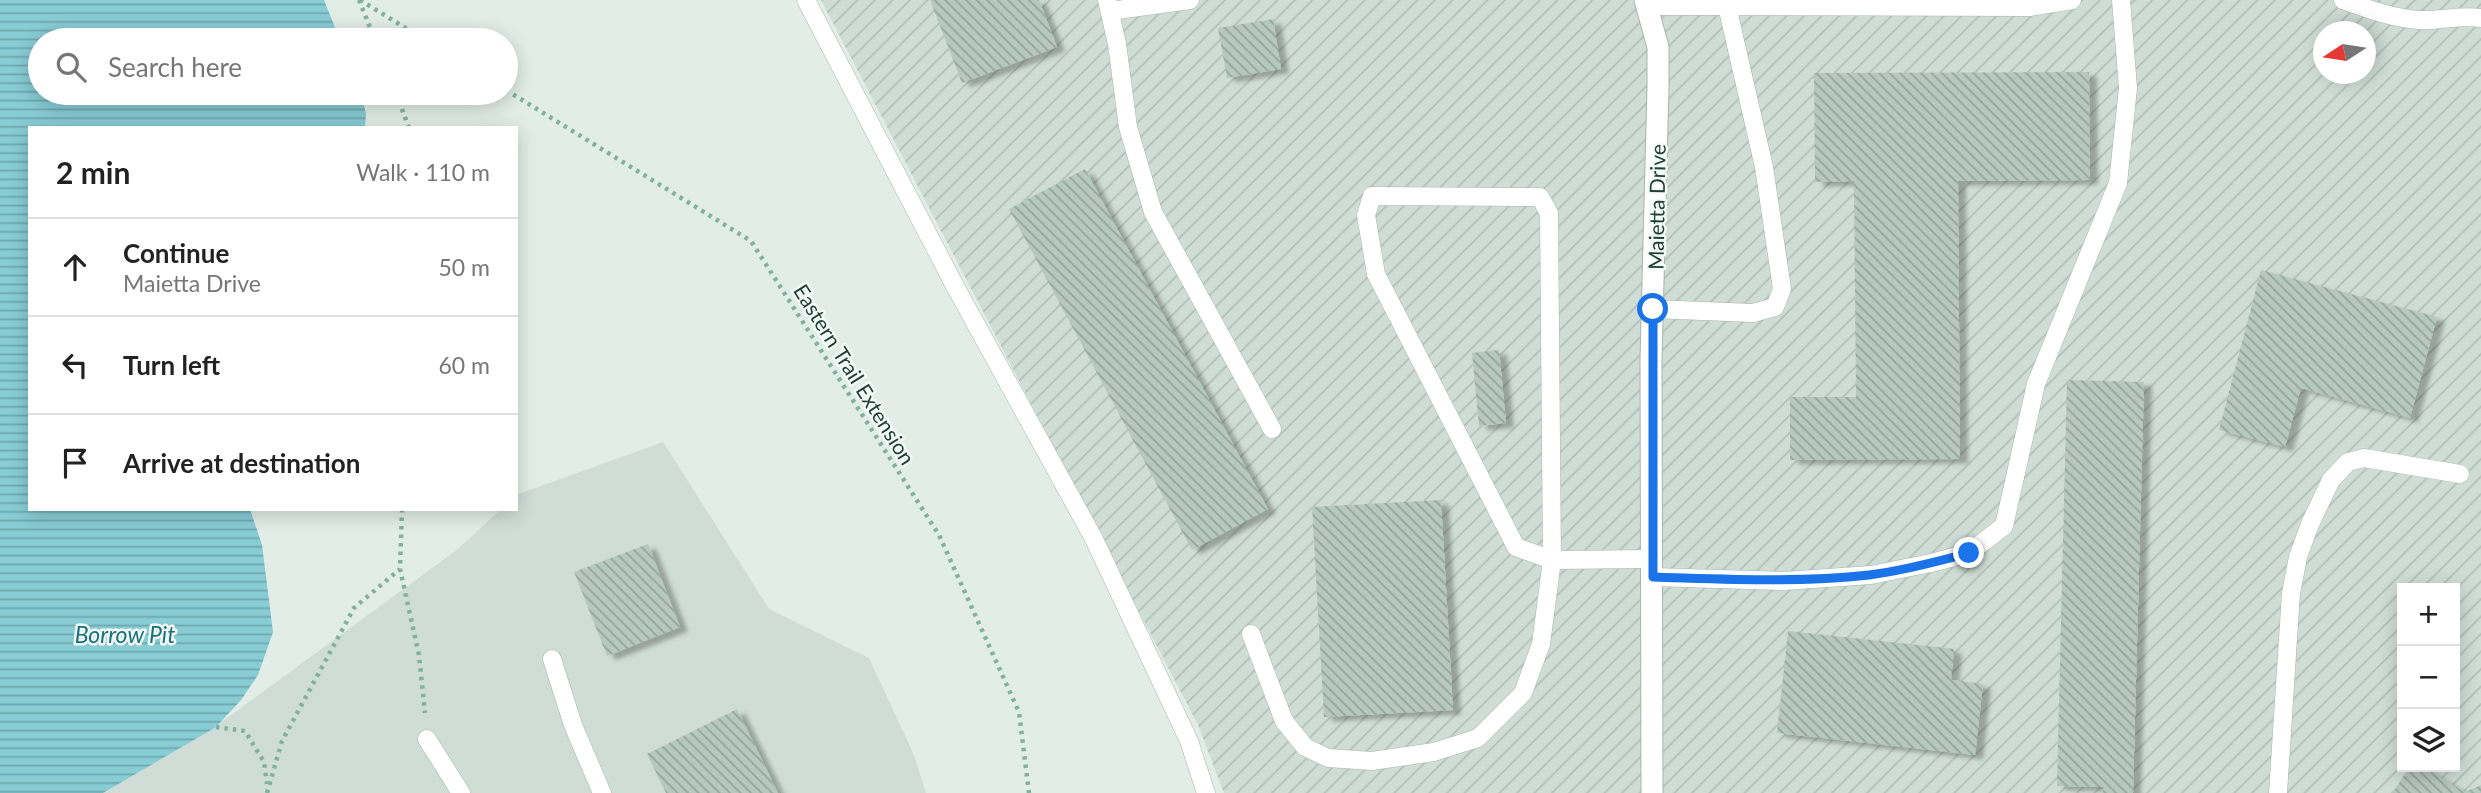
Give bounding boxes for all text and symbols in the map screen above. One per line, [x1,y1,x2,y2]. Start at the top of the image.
north arrow [2313,21,2376,84]
search box [28,28,518,105]
icon: search [52,48,90,86]
text: Search here [108,51,242,83]
street label: Maietta Drive [1642,144,1670,270]
text: 2 min [56,154,130,190]
text: Walk · 110 m [356,158,490,186]
text: Continue [123,237,229,269]
icon: ahead [56,248,94,286]
text: 50 m [439,253,490,281]
text: Maietta Drive [123,269,261,297]
street label: Eastern Trail Extension [789,279,921,469]
route start [1637,293,1668,324]
icon: left [56,346,94,384]
text: Turn left [123,349,220,381]
text: 60 m [439,351,490,379]
icon: arrive [56,444,94,482]
text: Arrive at destination [123,447,360,479]
route end [1953,537,1984,568]
map controls [2397,583,2460,772]
button: + [2397,583,2460,646]
water label: Borrow Pit [75,620,175,648]
button: − [2397,646,2460,709]
button: layers [2397,709,2460,772]

